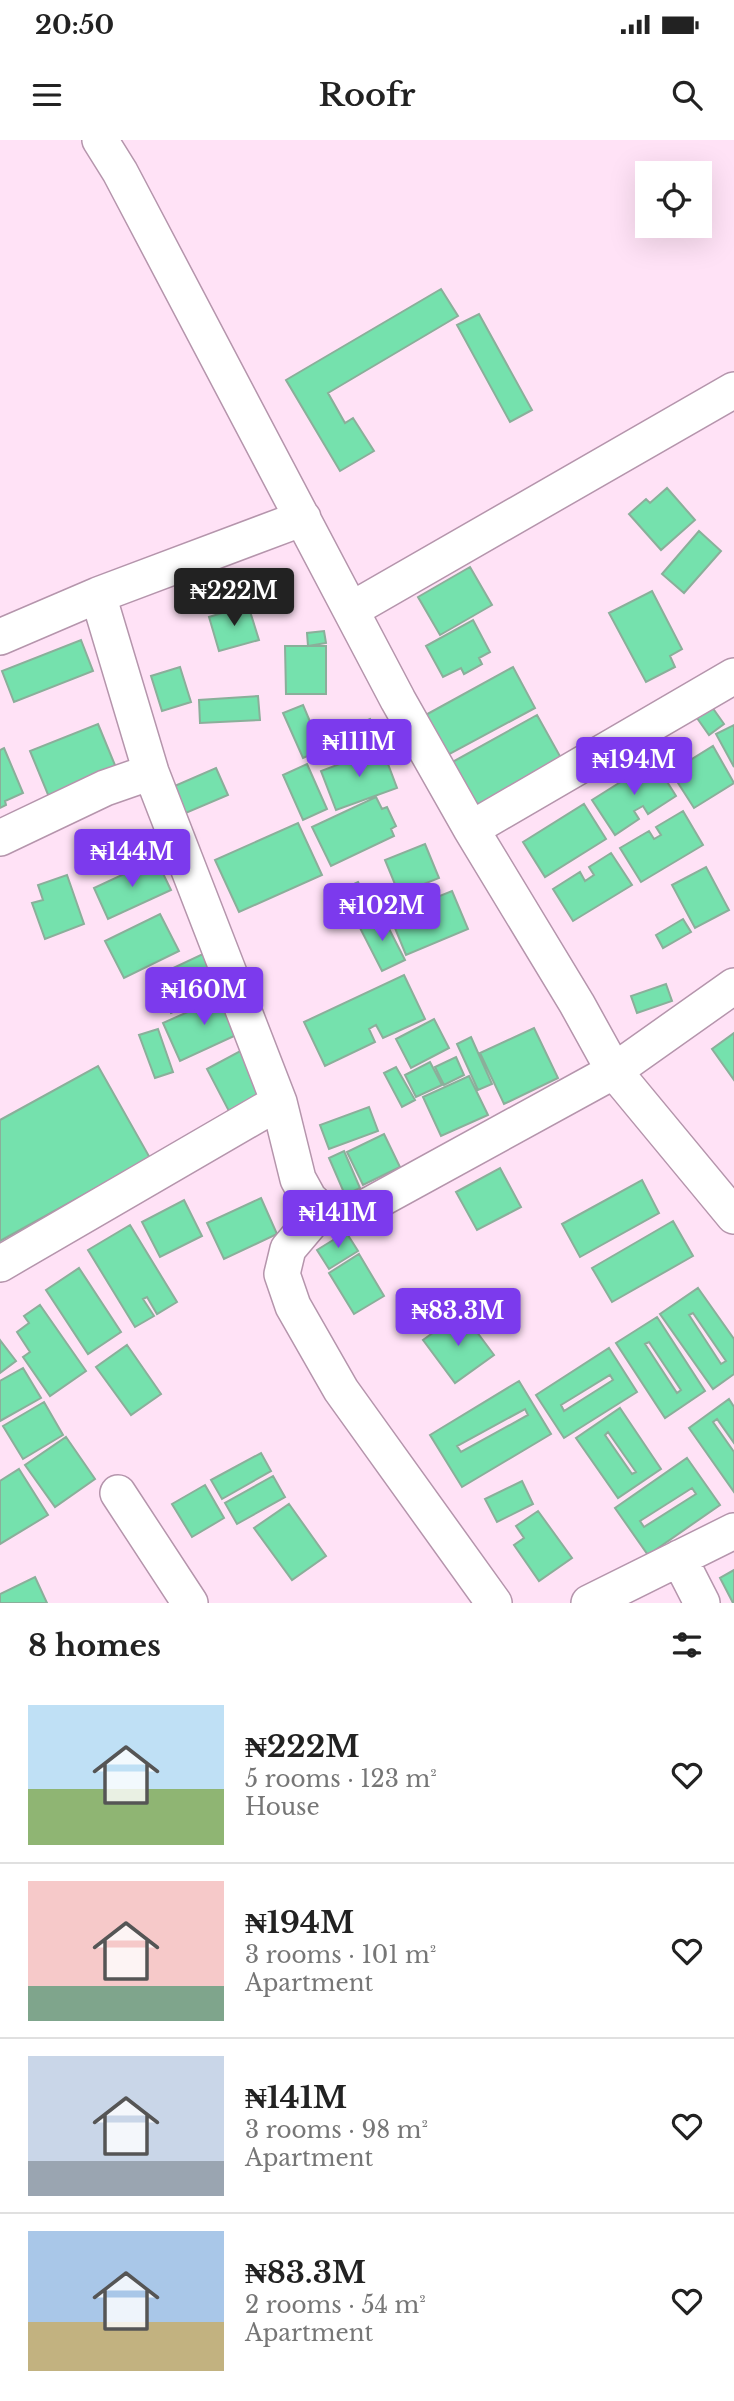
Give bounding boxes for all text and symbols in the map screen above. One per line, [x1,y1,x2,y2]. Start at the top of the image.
text: 20:50 [35,9,114,41]
text: Roofr [318,75,416,115]
icon: menu [28,76,66,114]
icon: search [668,76,706,114]
map controls [635,161,712,238]
button: locate [635,161,712,238]
pin: ₦222M [185,568,283,628]
text: ₦222M [190,577,278,605]
pin: ₦111M [310,720,408,779]
text: ₦111M [322,728,396,756]
pin: ₦194M [585,738,683,797]
text: ₦194M [592,746,676,774]
pin: ₦144M [83,830,181,889]
text: ₦144M [90,838,174,866]
pin: ₦102M [333,884,431,943]
text: ₦102M [339,892,425,920]
pin: ₦160M [155,968,253,1027]
text: ₦160M [161,976,247,1004]
pin: ₦141M [289,1190,387,1250]
text: ₦141M [299,1199,377,1227]
pin: ₦83.3M [401,1288,515,1348]
text: ₦83.3M [412,1297,504,1325]
icon: filters [668,1626,706,1664]
text: 8 homes [28,1627,161,1664]
text: ₦222M [245,1728,360,1765]
icon: home [84,1733,168,1817]
icon: heart [668,1756,706,1794]
text: 5 rooms · 123 m² [245,1765,437,1793]
text: House [245,1793,320,1821]
text: ₦194M [245,1904,354,1941]
icon: home [84,1909,168,1993]
icon: heart [668,1932,706,1970]
text: 3 rooms · 101 m² [245,1941,436,1969]
text: Apartment [245,1969,373,1997]
text: ₦141M [245,2079,347,2116]
icon: home [84,2084,168,2168]
icon: heart [668,2107,706,2145]
text: 3 rooms · 98 m² [245,2116,428,2144]
text: Apartment [245,2144,373,2172]
text: ₦83.3M [245,2254,366,2291]
icon: home [84,2259,168,2343]
icon: heart [668,2282,706,2320]
text: 2 rooms · 54 m² [245,2291,426,2319]
text: Apartment [245,2319,373,2347]

